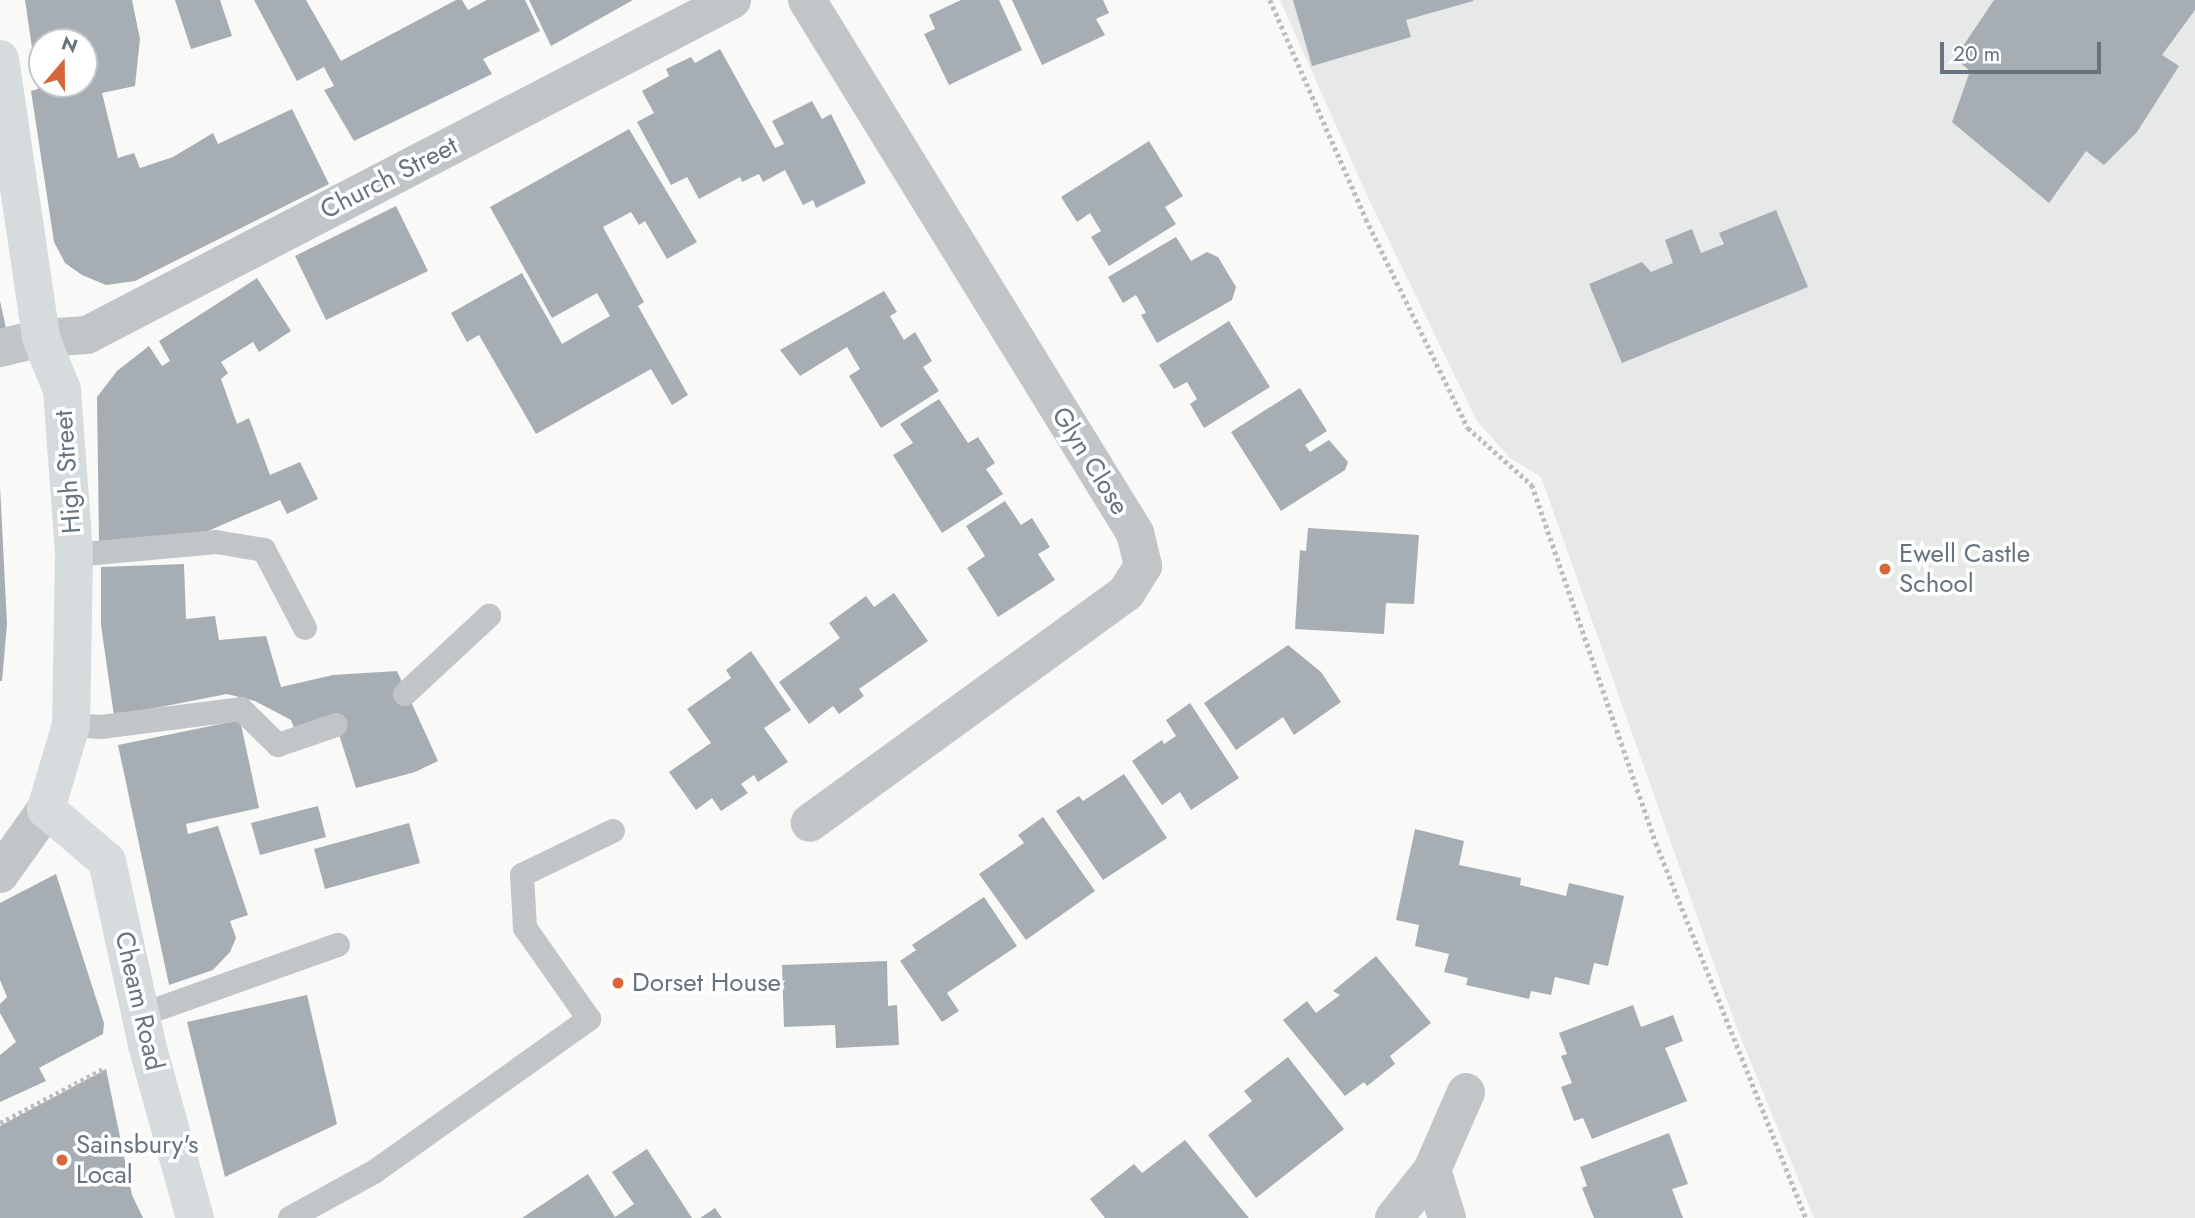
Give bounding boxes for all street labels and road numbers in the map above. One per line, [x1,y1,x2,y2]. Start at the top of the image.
street label: Church Street [315,130,463,226]
street label: Glyn Close [1045,401,1135,521]
street label: High Street [48,409,88,535]
street label: Cheam Road [108,929,170,1073]

